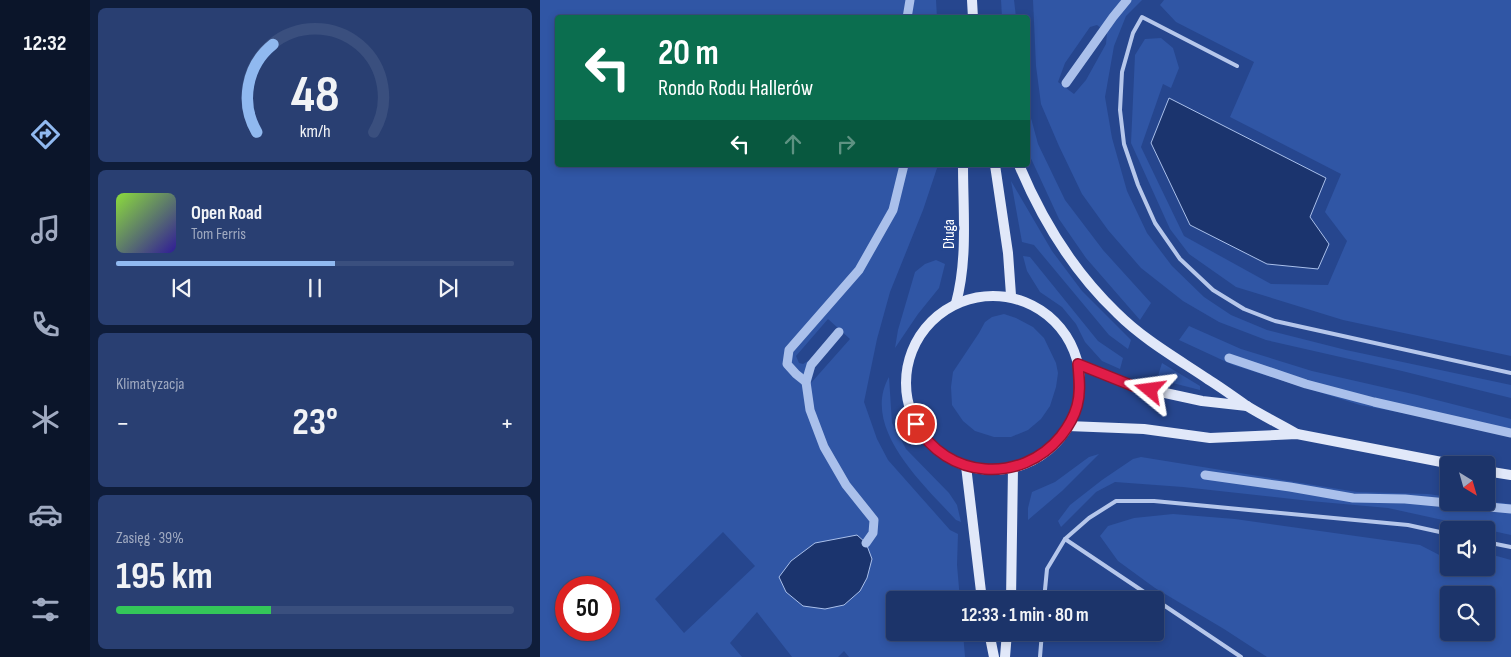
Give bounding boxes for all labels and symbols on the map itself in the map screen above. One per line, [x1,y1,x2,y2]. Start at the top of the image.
street label: Długa [940,219,959,249]
position arrow [1123,363,1175,415]
pin [895,403,937,445]
north arrow [1440,456,1495,511]
speed limit sign: 50 [555,576,620,641]

